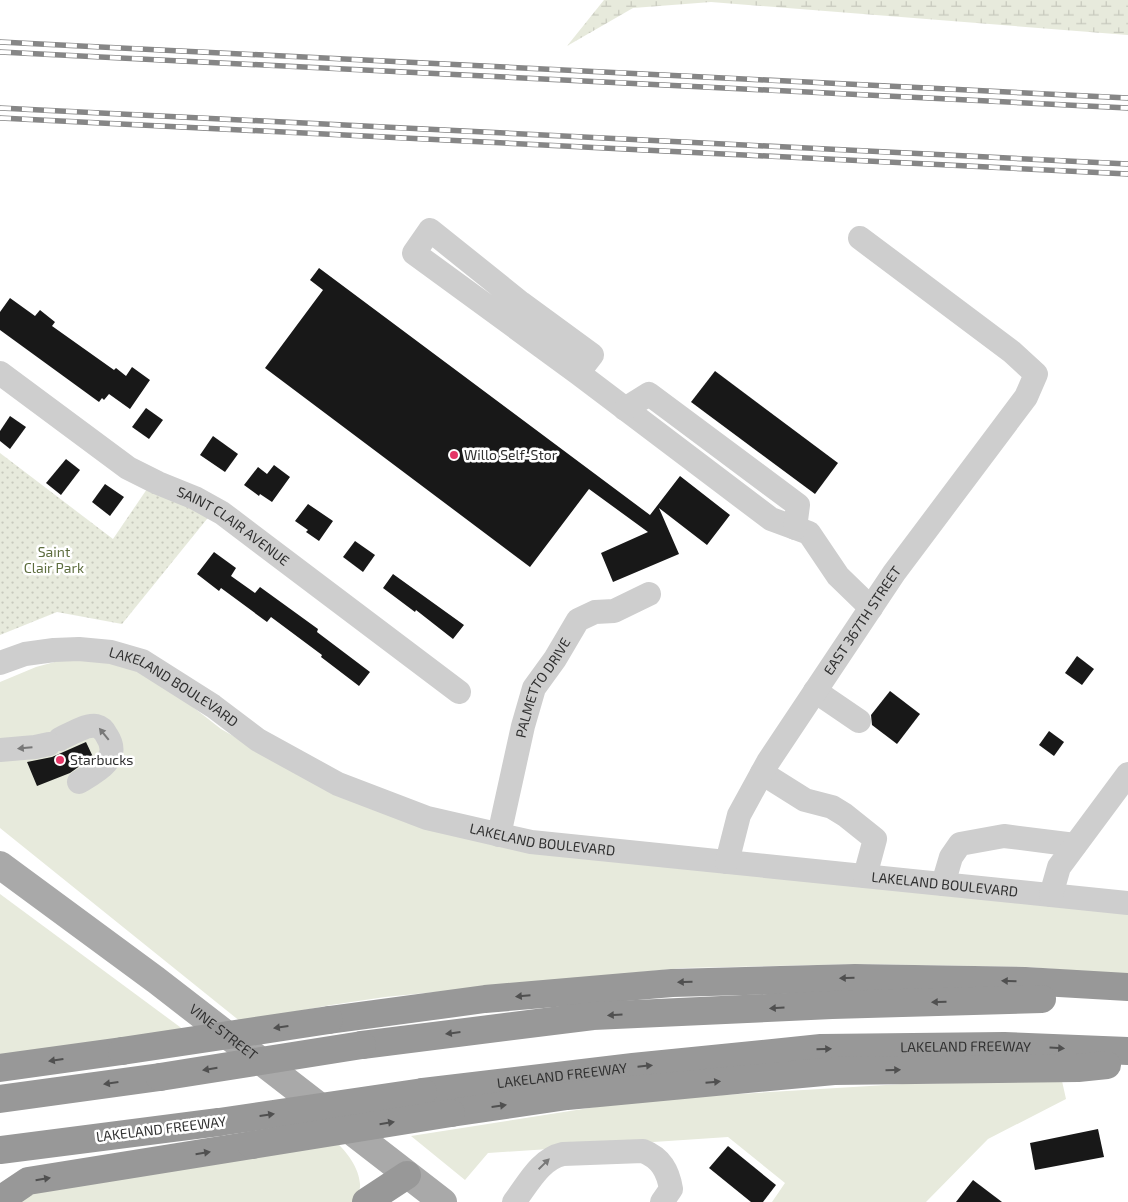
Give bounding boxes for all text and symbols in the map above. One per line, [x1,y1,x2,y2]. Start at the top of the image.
place label: Willo Self-Stor [464,446,558,463]
marker: Willo Self-Stor [448,449,460,461]
street label: SAINT CLAIR AVENUE [175,483,293,569]
park label: Saint Clair Park [24,543,84,576]
street label: EAST 367TH STREET [820,562,904,678]
street label: PALMETTO DRIVE [512,634,574,739]
street label: LAKELAND BOULEVARD [107,643,242,730]
one-way arrow [99,727,109,741]
one-way arrow [17,744,33,752]
place label: Starbucks [70,751,133,768]
marker: Starbucks [54,754,66,766]
street label: LAKELAND BOULEVARD [468,819,616,859]
street label: LAKELAND BOULEVARD [871,868,1019,900]
one-way arrow [839,974,855,982]
one-way arrow [1001,976,1017,984]
one-way arrow [676,979,692,987]
one-way arrow [514,992,530,1000]
one-way arrow [931,998,947,1006]
street label: VINE STREET [186,1000,261,1063]
one-way arrow [769,1004,785,1012]
one-way arrow [606,1012,622,1020]
one-way arrow [273,1024,289,1032]
one-way arrow [445,1030,461,1038]
street label: LAKELAND FREEWAY [900,1037,1031,1055]
one-way arrow [817,1044,833,1052]
one-way arrow [1049,1045,1065,1053]
one-way arrow [48,1056,64,1064]
street label: LAKELAND FREEWAY [496,1059,628,1091]
one-way arrow [638,1062,654,1070]
one-way arrow [202,1065,218,1073]
one-way arrow [885,1066,901,1074]
one-way arrow [705,1078,721,1086]
one-way arrow [103,1079,119,1087]
one-way arrow [492,1102,508,1110]
one-way arrow [260,1110,276,1118]
street label: LAKELAND FREEWAY [95,1112,227,1145]
one-way arrow [379,1119,395,1127]
one-way arrow [195,1148,211,1156]
one-way arrow [538,1158,550,1170]
one-way arrow [35,1174,51,1182]

